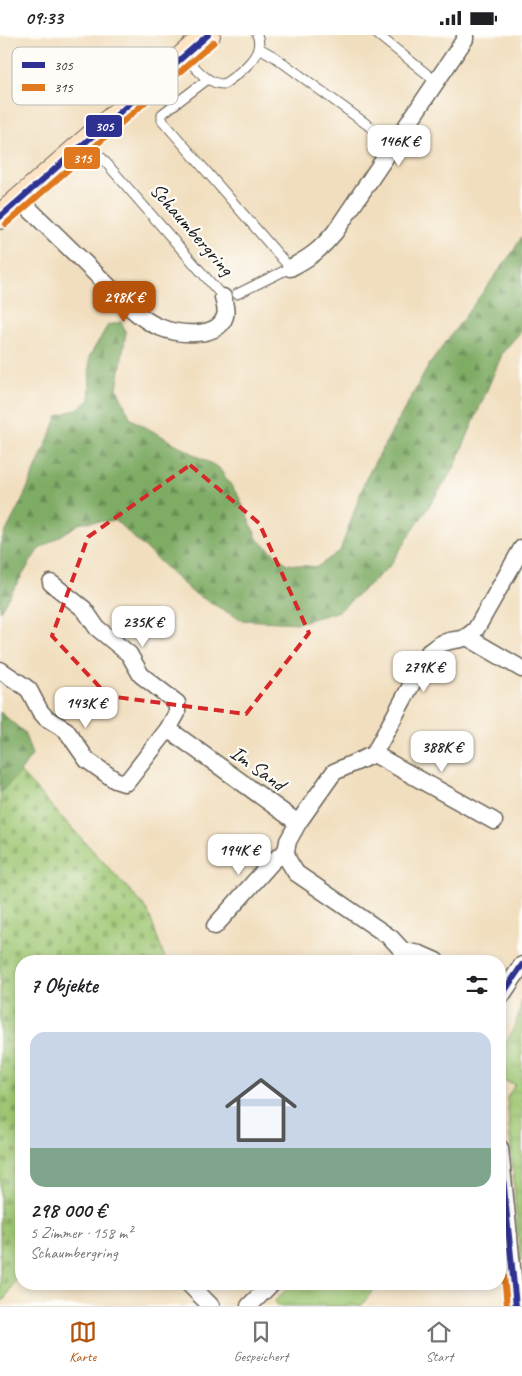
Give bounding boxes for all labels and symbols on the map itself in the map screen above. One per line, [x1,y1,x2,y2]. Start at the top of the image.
legend [12,47,178,105]
text: 305 [54,57,74,74]
text: 315 [54,79,74,96]
line badge: 305 [85,114,123,138]
text: 305 [95,118,115,135]
pin: 146K € [358,125,440,167]
line badge: 315 [63,146,101,170]
text: 315 [73,150,93,167]
street label: Schaumbergring [144,177,241,282]
pin: 298K € [83,281,165,323]
pin: 235K € [102,605,184,648]
pin: 279K € [383,651,465,693]
pin: 143K € [45,687,127,729]
pin: 388K € [401,731,483,773]
street label: Im Sand [225,739,293,798]
pin: 194K € [198,833,280,876]

